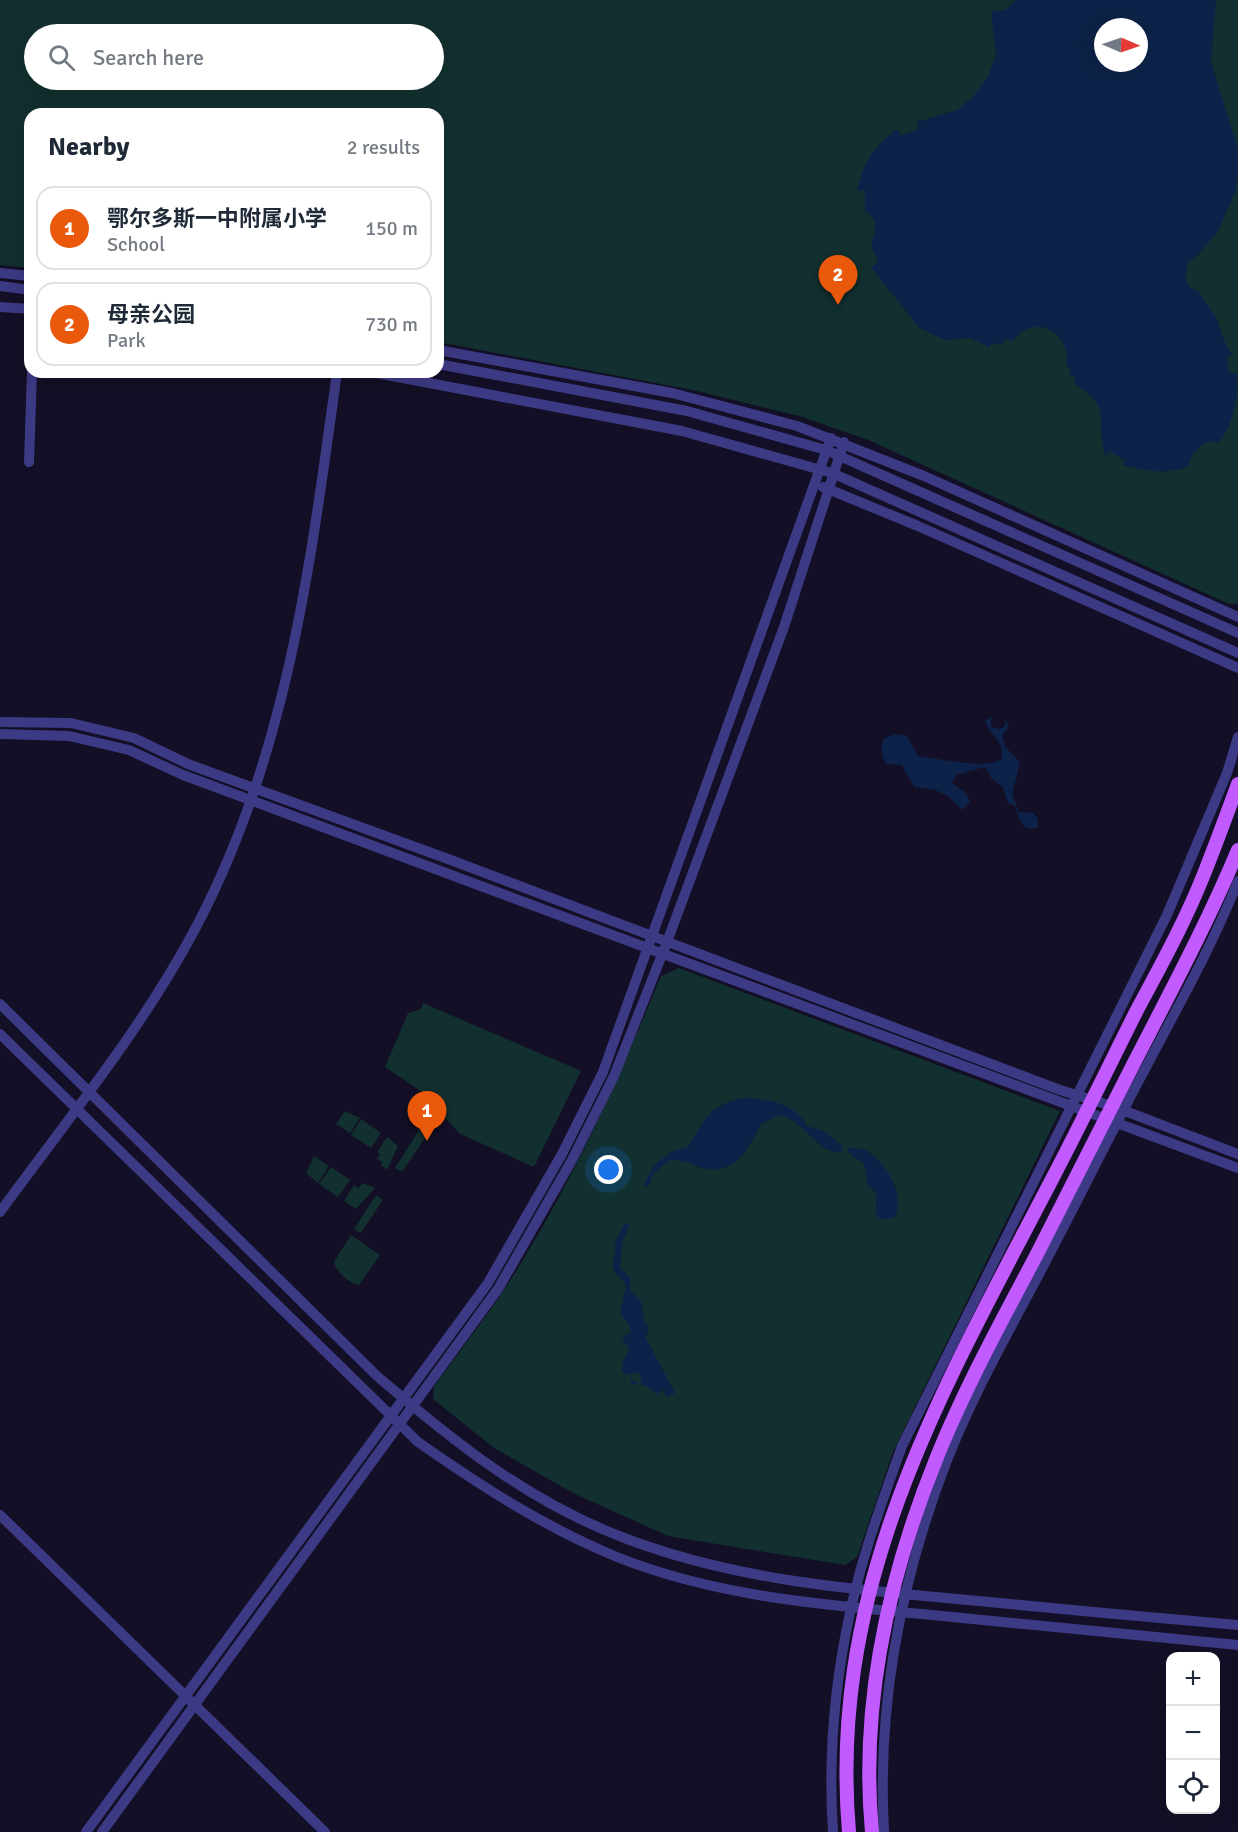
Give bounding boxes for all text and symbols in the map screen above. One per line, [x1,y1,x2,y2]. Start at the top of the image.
north arrow [1094,18,1148,72]
search box [24,24,444,90]
icon: search [45,41,78,74]
text: Search here [93,44,204,71]
text: Nearby [48,131,129,163]
text: 2 results [347,135,420,160]
text: 鄂尔多斯一中附属小学 [107,205,327,232]
text: 1 [64,216,75,241]
text: 150 m [365,216,418,241]
text: School [107,232,165,257]
pin: 2 [818,256,858,305]
text: 母亲公园 [107,301,195,328]
text: 2 [64,312,75,337]
text: 730 m [365,312,418,337]
text: Park [107,328,145,353]
pin: 1 [408,1092,446,1141]
your location [594,1155,623,1184]
map controls [1166,1652,1220,1814]
button: + [1166,1652,1220,1706]
button: − [1166,1706,1220,1760]
button: locate [1166,1760,1220,1814]

